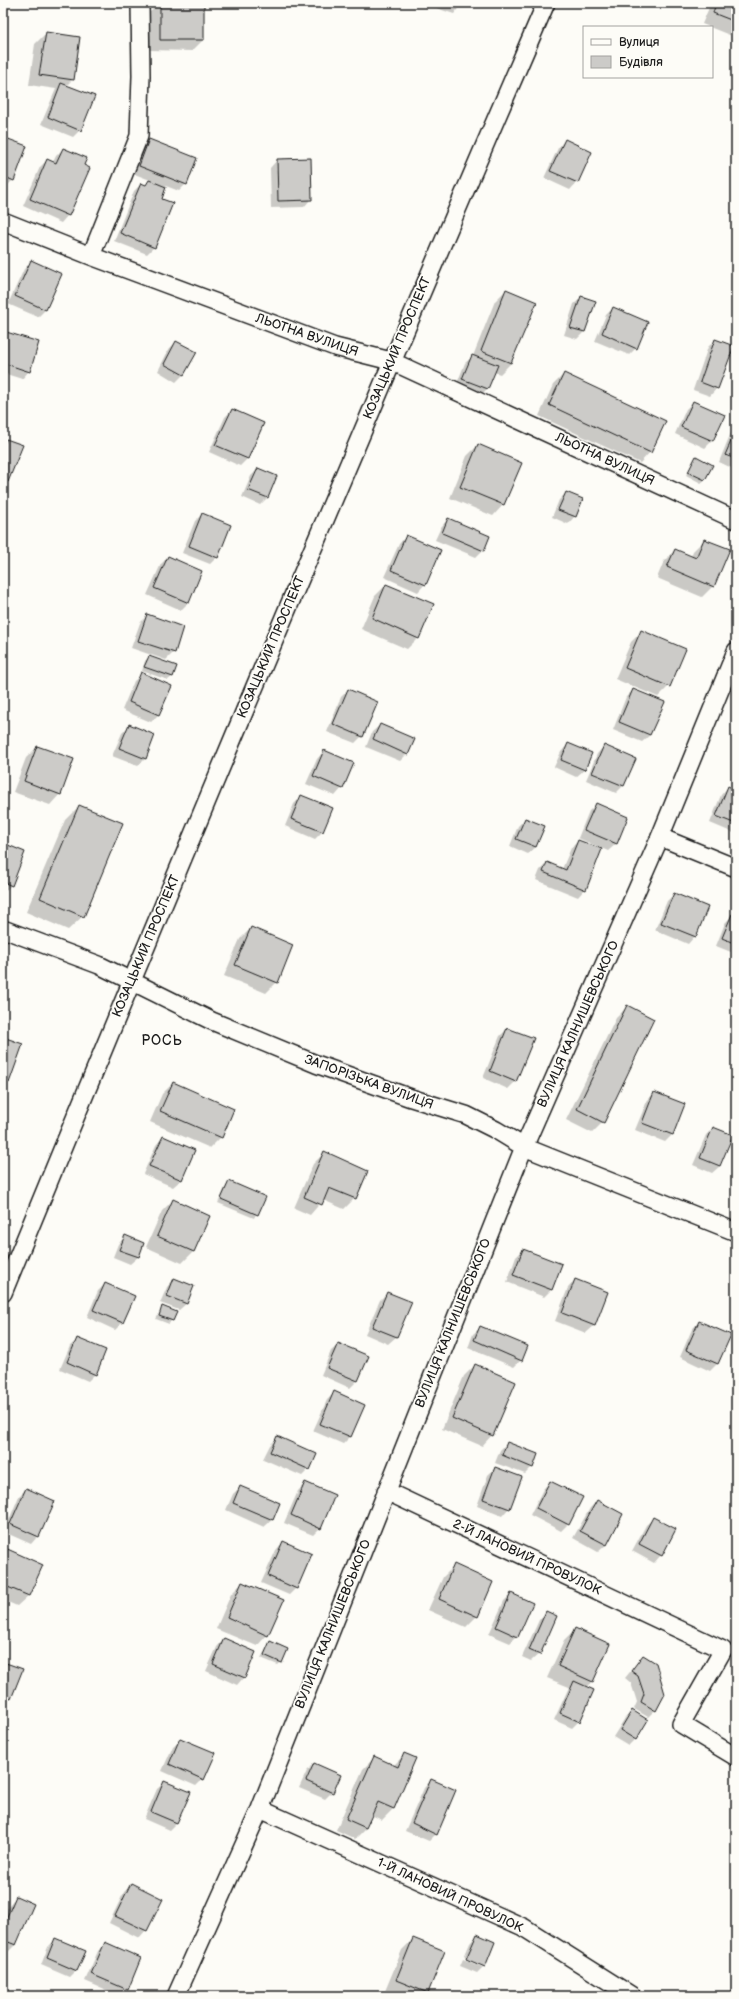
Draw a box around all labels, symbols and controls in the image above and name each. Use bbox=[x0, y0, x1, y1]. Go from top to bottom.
legend bbox=[583, 26, 713, 78]
text: Вулиця bbox=[619, 35, 660, 50]
text: Будівля bbox=[619, 55, 663, 70]
street label: КОЗАЦЬКИЙ ПРОСПЕКТ bbox=[360, 274, 434, 422]
street label: ЛЬОТНА ВУЛИЦЯ bbox=[253, 310, 360, 360]
street label: ЛЬОТНА ВУЛИЦЯ bbox=[552, 429, 657, 489]
street label: КОЗАЦЬКИЙ ПРОСПЕКТ bbox=[234, 573, 308, 721]
street label: КОЗАЦЬКИЙ ПРОСПЕКТ bbox=[109, 872, 183, 1020]
street label: ВУЛИЦЯ КАЛНИШЕВСЬКОГО bbox=[534, 938, 622, 1110]
district label: РОСЬ bbox=[141, 1032, 183, 1049]
street label: ЗАПОРІЗЬКА ВУЛИЦЯ bbox=[302, 1051, 436, 1113]
street label: ВУЛИЦЯ КАЛНИШЕВСЬКОГО bbox=[412, 1236, 494, 1410]
street label: 2-Й ЛАНОВИЙ ПРОВУЛОК bbox=[450, 1516, 604, 1599]
street label: ВУЛИЦЯ КАЛНИШЕВСЬКОГО bbox=[292, 1537, 374, 1711]
street label: 1-Й ЛАНОВИЙ ПРОВУЛОК bbox=[375, 1854, 526, 1936]

